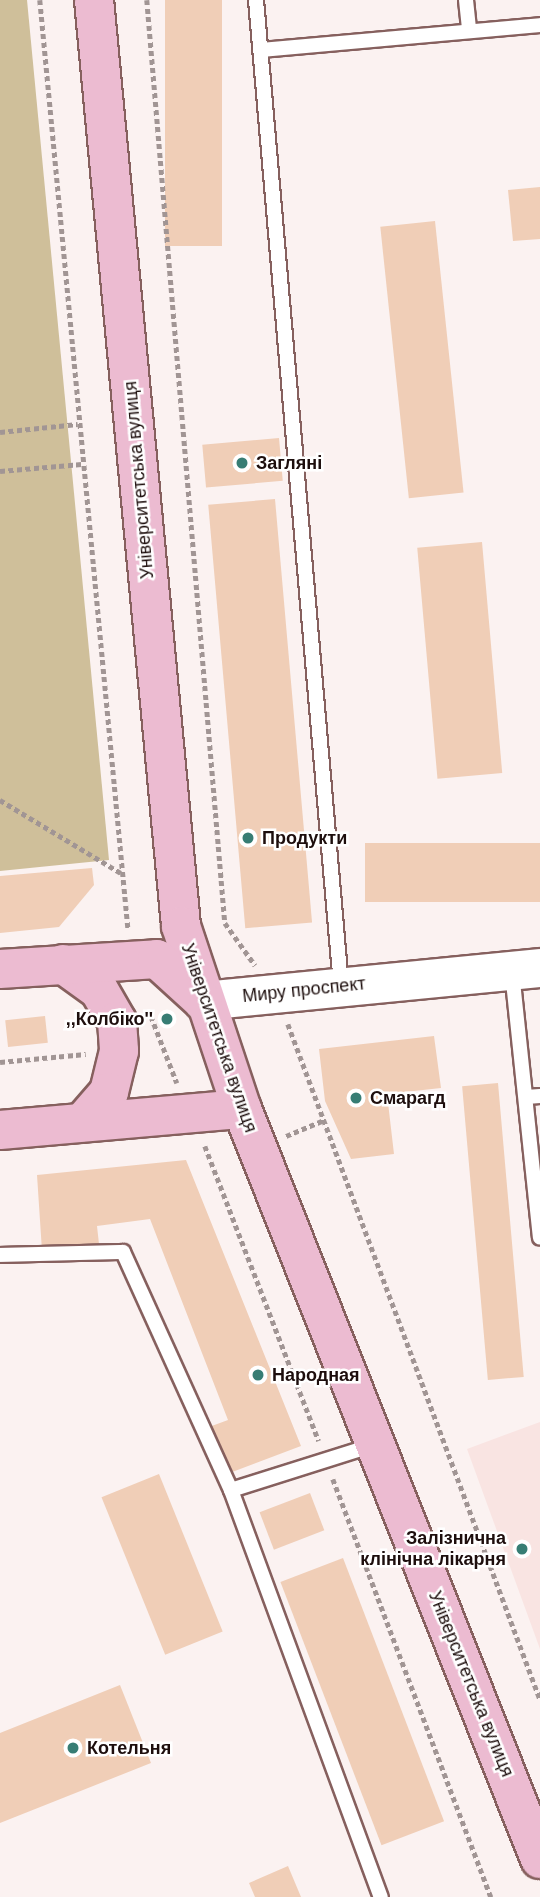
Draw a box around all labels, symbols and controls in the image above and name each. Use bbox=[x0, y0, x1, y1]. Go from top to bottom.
street label: Університетська вулиця bbox=[120, 380, 158, 580]
place label: Загляні bbox=[256, 452, 322, 474]
marker: Загляні bbox=[234, 455, 250, 471]
place label: Продукти bbox=[262, 827, 347, 849]
marker: Продукти bbox=[240, 830, 256, 846]
street label: Університетська вулиця bbox=[176, 941, 262, 1135]
street label: Миру проспект bbox=[241, 973, 367, 1007]
place label: ,,Колбіко'' bbox=[66, 1008, 153, 1030]
marker: ,,Колбіко'' bbox=[159, 1011, 175, 1027]
place label: Смарагд bbox=[370, 1087, 445, 1109]
marker: Смарагд bbox=[348, 1090, 364, 1106]
place label: Народная bbox=[272, 1364, 360, 1386]
marker: Народная bbox=[250, 1367, 266, 1383]
place label: Залізнична клінічна лікарня bbox=[360, 1528, 506, 1570]
marker: Залізнична клінічна лікарня bbox=[512, 1539, 532, 1559]
street label: Університетська вулиця bbox=[424, 1588, 518, 1780]
place label: Котельня bbox=[87, 1737, 171, 1759]
marker: Котельня bbox=[65, 1740, 81, 1756]

